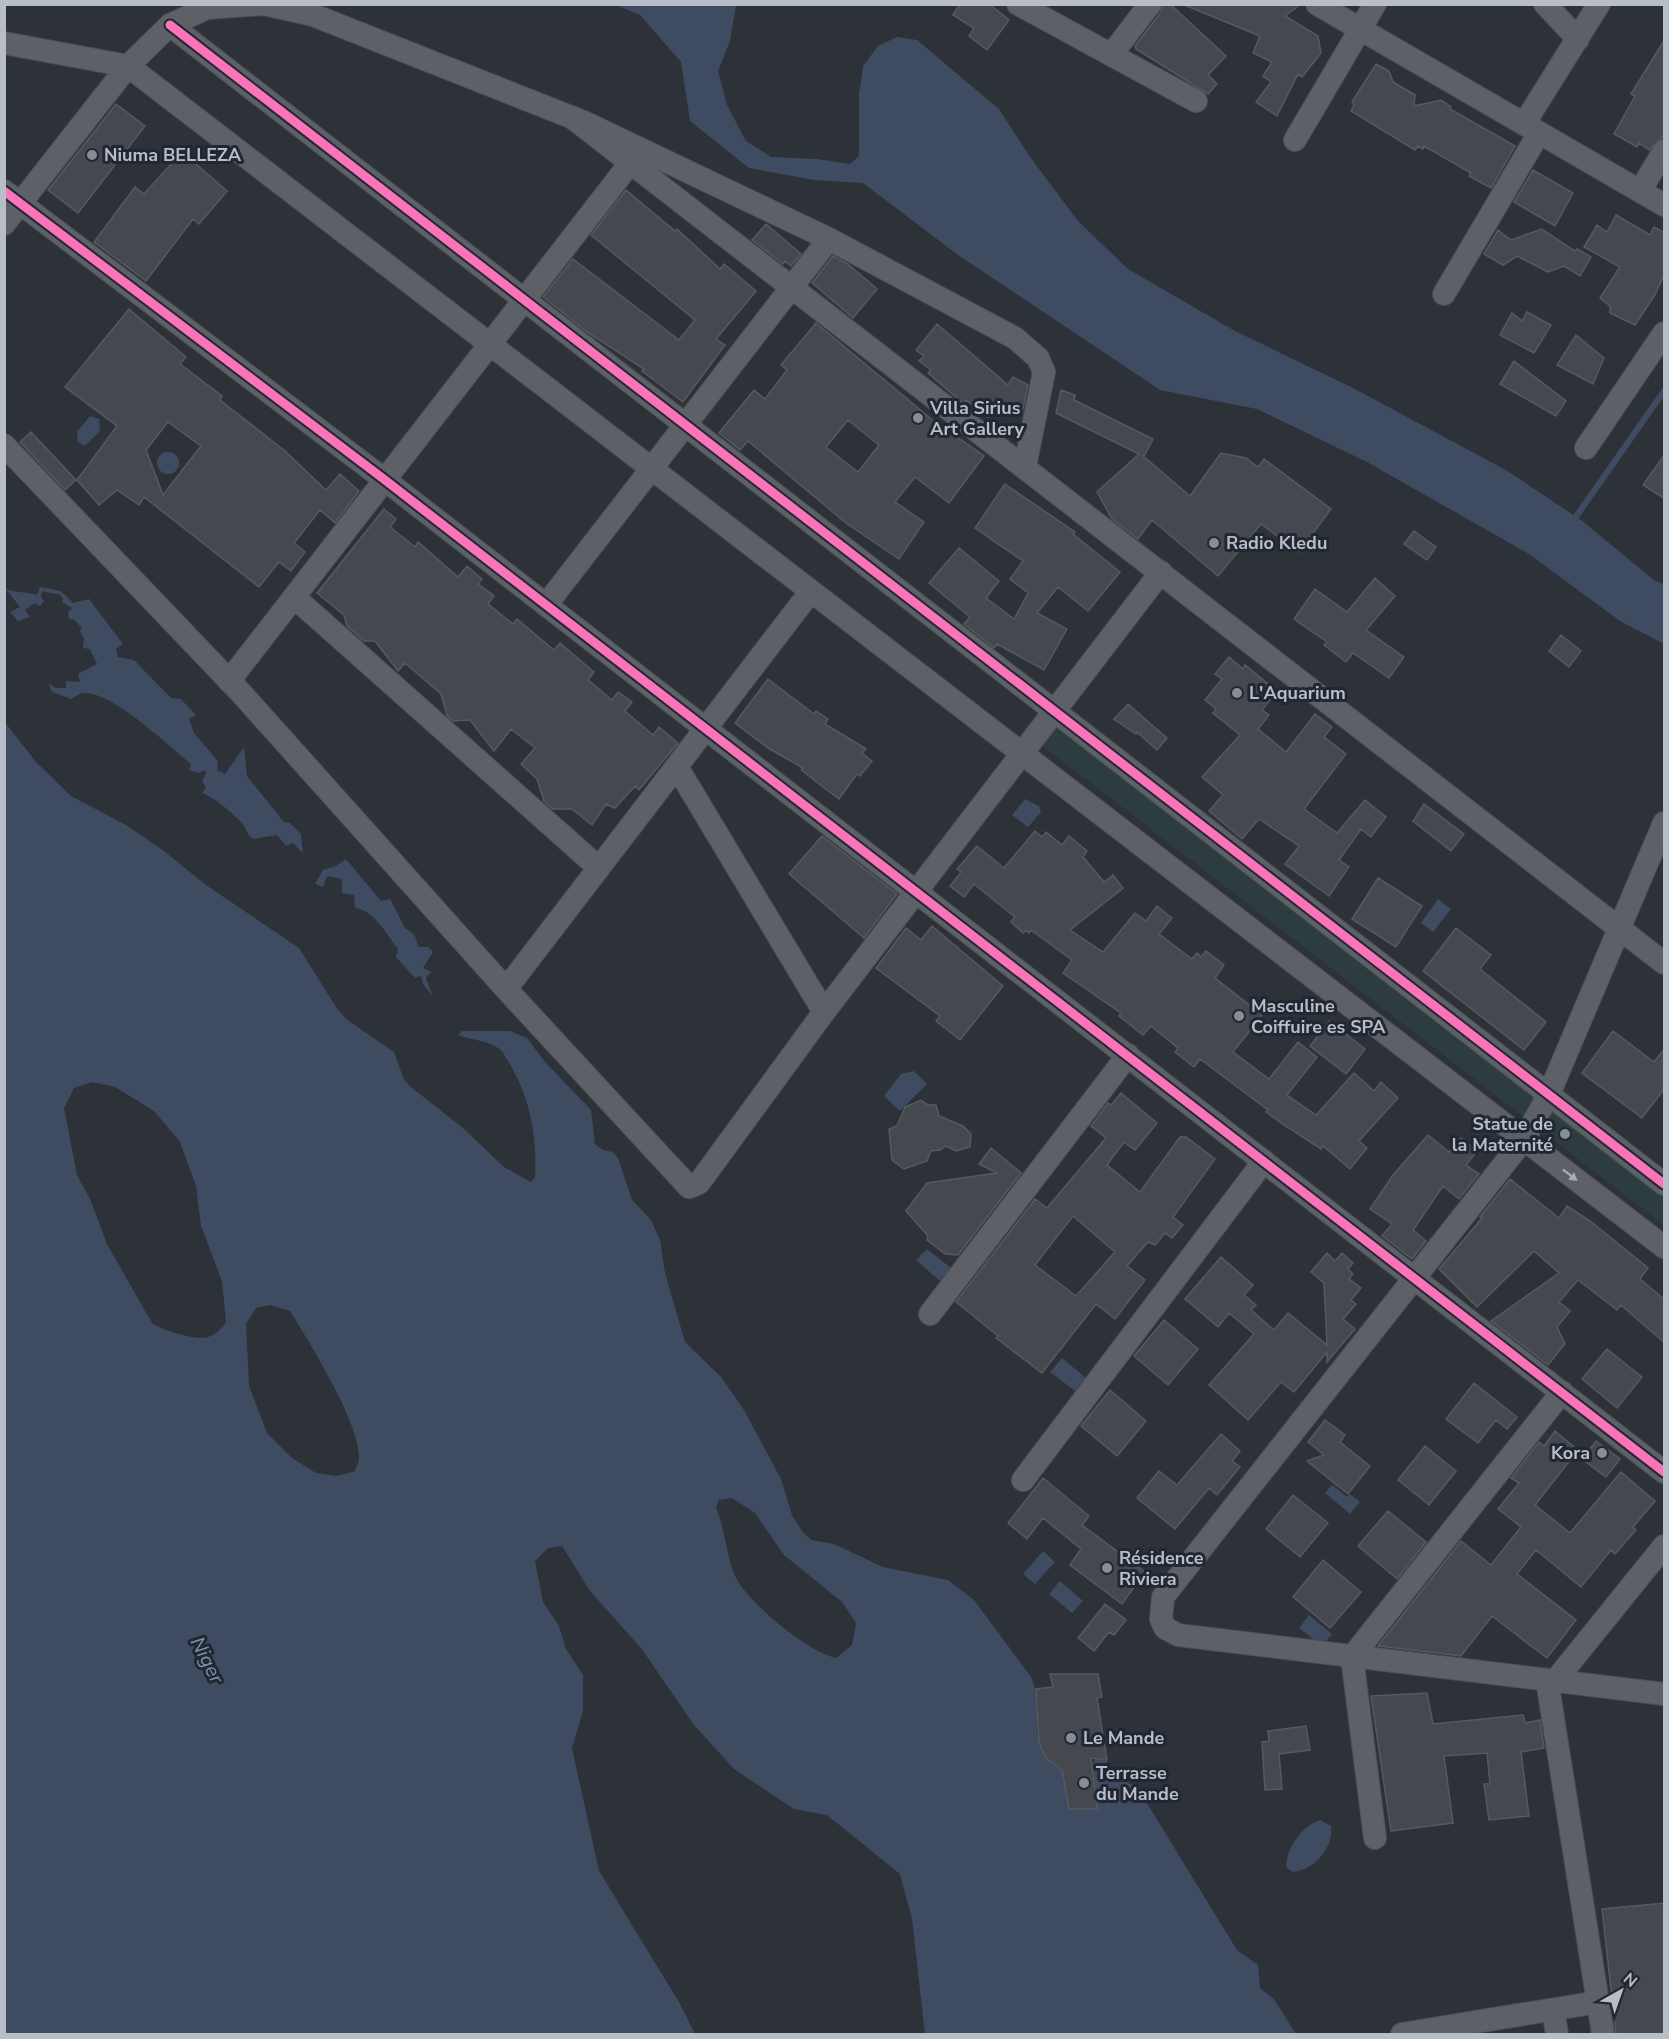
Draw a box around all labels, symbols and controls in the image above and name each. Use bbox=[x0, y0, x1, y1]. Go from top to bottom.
place label: Niuma BELLEZA bbox=[104, 143, 242, 167]
marker: Niuma BELLEZA bbox=[85, 148, 99, 162]
place label: Villa Sirius Art Gallery bbox=[929, 396, 1025, 441]
marker: Villa Sirius Art Gallery bbox=[911, 411, 925, 425]
place label: Radio Kledu bbox=[1226, 531, 1327, 555]
marker: Radio Kledu bbox=[1207, 536, 1221, 550]
place label: L'Aquarium bbox=[1249, 681, 1346, 705]
marker: L'Aquarium bbox=[1230, 686, 1244, 700]
place label: Masculine Coiffuire es SPA bbox=[1251, 994, 1386, 1039]
marker: Masculine Coiffuire es SPA bbox=[1232, 1009, 1246, 1023]
place label: Statue de la Maternité bbox=[1452, 1112, 1553, 1157]
marker: Statue de la Maternité bbox=[1558, 1127, 1572, 1141]
one-way arrow bbox=[1562, 1168, 1578, 1181]
place label: Kora bbox=[1551, 1441, 1590, 1465]
marker: Kora bbox=[1595, 1446, 1609, 1460]
place label: Résidence Riviera bbox=[1119, 1546, 1204, 1591]
marker: Résidence Riviera bbox=[1100, 1561, 1114, 1575]
water label: Niger bbox=[184, 1632, 231, 1689]
place label: Le Mande bbox=[1083, 1726, 1164, 1750]
marker: Le Mande bbox=[1064, 1731, 1078, 1745]
place label: Terrasse du Mande bbox=[1096, 1761, 1179, 1806]
marker: Terrasse du Mande bbox=[1077, 1776, 1091, 1790]
north arrow bbox=[1591, 1961, 1651, 2021]
text: N bbox=[1618, 1968, 1642, 1993]

